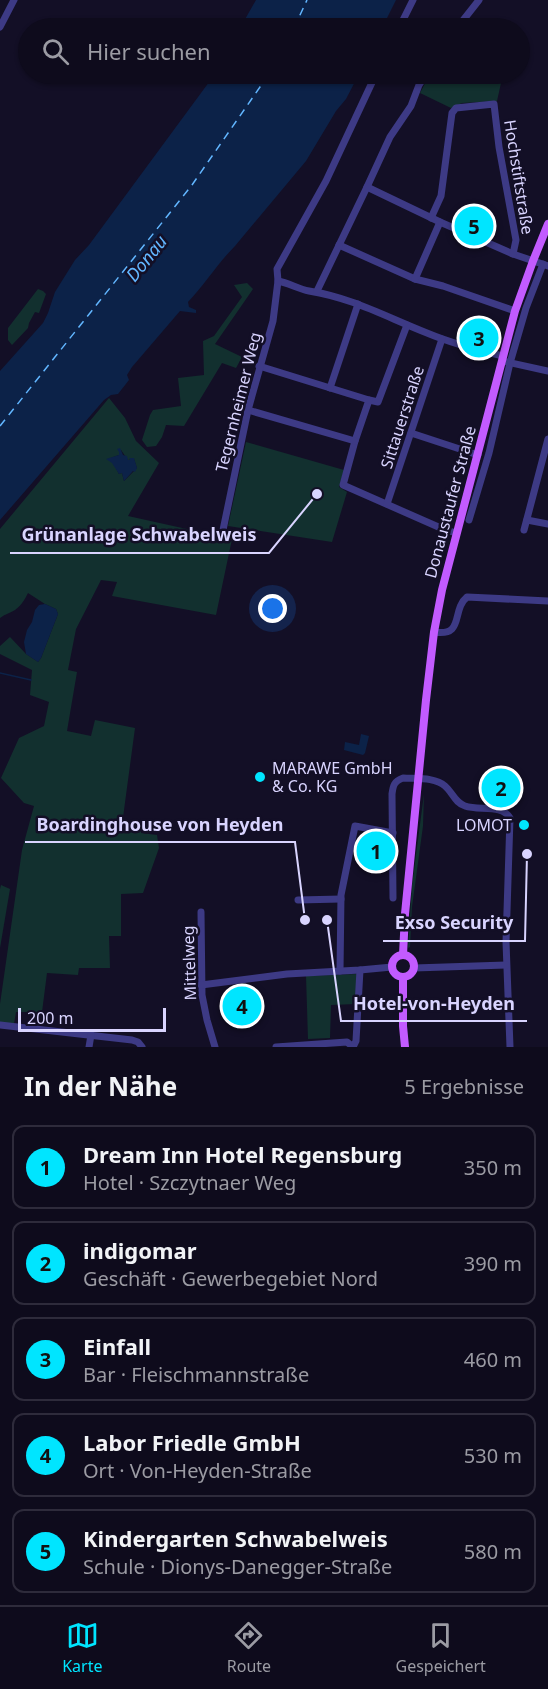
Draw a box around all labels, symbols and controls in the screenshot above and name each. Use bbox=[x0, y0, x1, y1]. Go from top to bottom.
search box bbox=[18, 18, 530, 84]
icon: search bbox=[39, 35, 72, 68]
text: Hier suchen bbox=[87, 36, 211, 66]
street label: Hochstiftstraße bbox=[499, 118, 539, 236]
pin: 5 bbox=[454, 204, 494, 248]
water label: Donau bbox=[120, 230, 172, 286]
pin: 3 bbox=[460, 316, 498, 360]
street label: Tegernheimer Weg bbox=[210, 330, 266, 474]
street label: Sittauerstraße bbox=[375, 363, 429, 471]
street label: Donaustaufer Straße bbox=[419, 423, 481, 581]
callout: Grünanlage Schwabelweis bbox=[10, 517, 269, 553]
text: Grünanlage Schwabelweis bbox=[21, 522, 257, 546]
your location bbox=[258, 594, 287, 623]
place label: MARAWE GmbH & Co. KG bbox=[272, 757, 393, 797]
pin: 2 bbox=[482, 766, 520, 810]
marker: MARAWE GmbH & Co. KG bbox=[253, 770, 267, 784]
callout: Boardinghouse von Heyden bbox=[25, 806, 295, 842]
text: Boardinghouse von Heyden bbox=[37, 812, 283, 836]
place label: LOMOT bbox=[456, 814, 512, 836]
marker: LOMOT bbox=[517, 818, 531, 832]
pin: 1 bbox=[356, 828, 395, 874]
callout: Exso Security bbox=[383, 905, 525, 941]
text: Exso Security bbox=[395, 910, 514, 934]
street label: Mittelweg bbox=[177, 925, 201, 1001]
pin: 4 bbox=[222, 984, 262, 1028]
callout: Hotel-von-Heyden bbox=[341, 985, 527, 1021]
text: Hotel-von-Heyden bbox=[353, 991, 515, 1015]
scale bar bbox=[18, 1005, 166, 1032]
text: 200 m bbox=[27, 1007, 74, 1029]
text: In der Nähe bbox=[24, 1068, 177, 1104]
text: 5 Ergebnisse bbox=[404, 1073, 524, 1100]
text: Dream Inn Hotel Regensburg bbox=[83, 1139, 402, 1169]
text: 1 bbox=[40, 1154, 51, 1181]
text: 350 m bbox=[464, 1154, 522, 1181]
text: Hotel · Szczytnaer Weg bbox=[83, 1169, 296, 1196]
text: indigomar bbox=[83, 1235, 196, 1265]
text: 2 bbox=[40, 1250, 51, 1277]
text: 390 m bbox=[464, 1250, 522, 1277]
text: Geschäft · Gewerbegebiet Nord bbox=[83, 1265, 378, 1292]
text: Einfall bbox=[83, 1331, 151, 1361]
text: 3 bbox=[40, 1346, 51, 1373]
text: 460 m bbox=[464, 1346, 522, 1373]
text: Bar · Fleischmannstraße bbox=[83, 1361, 309, 1388]
text: Labor Friedle GmbH bbox=[83, 1427, 301, 1457]
text: 4 bbox=[40, 1442, 51, 1469]
text: 530 m bbox=[464, 1442, 522, 1469]
text: Ort · Von-Heyden-Straße bbox=[83, 1457, 312, 1484]
text: Kindergarten Schwabelweis bbox=[83, 1523, 388, 1553]
text: 5 bbox=[40, 1538, 51, 1565]
text: 580 m bbox=[464, 1538, 522, 1565]
text: Schule · Dionys-Danegger-Straße bbox=[83, 1553, 392, 1580]
tab: Karte bbox=[62, 1619, 102, 1677]
tab: Route bbox=[227, 1619, 271, 1677]
tab: Gespeichert bbox=[395, 1619, 486, 1677]

